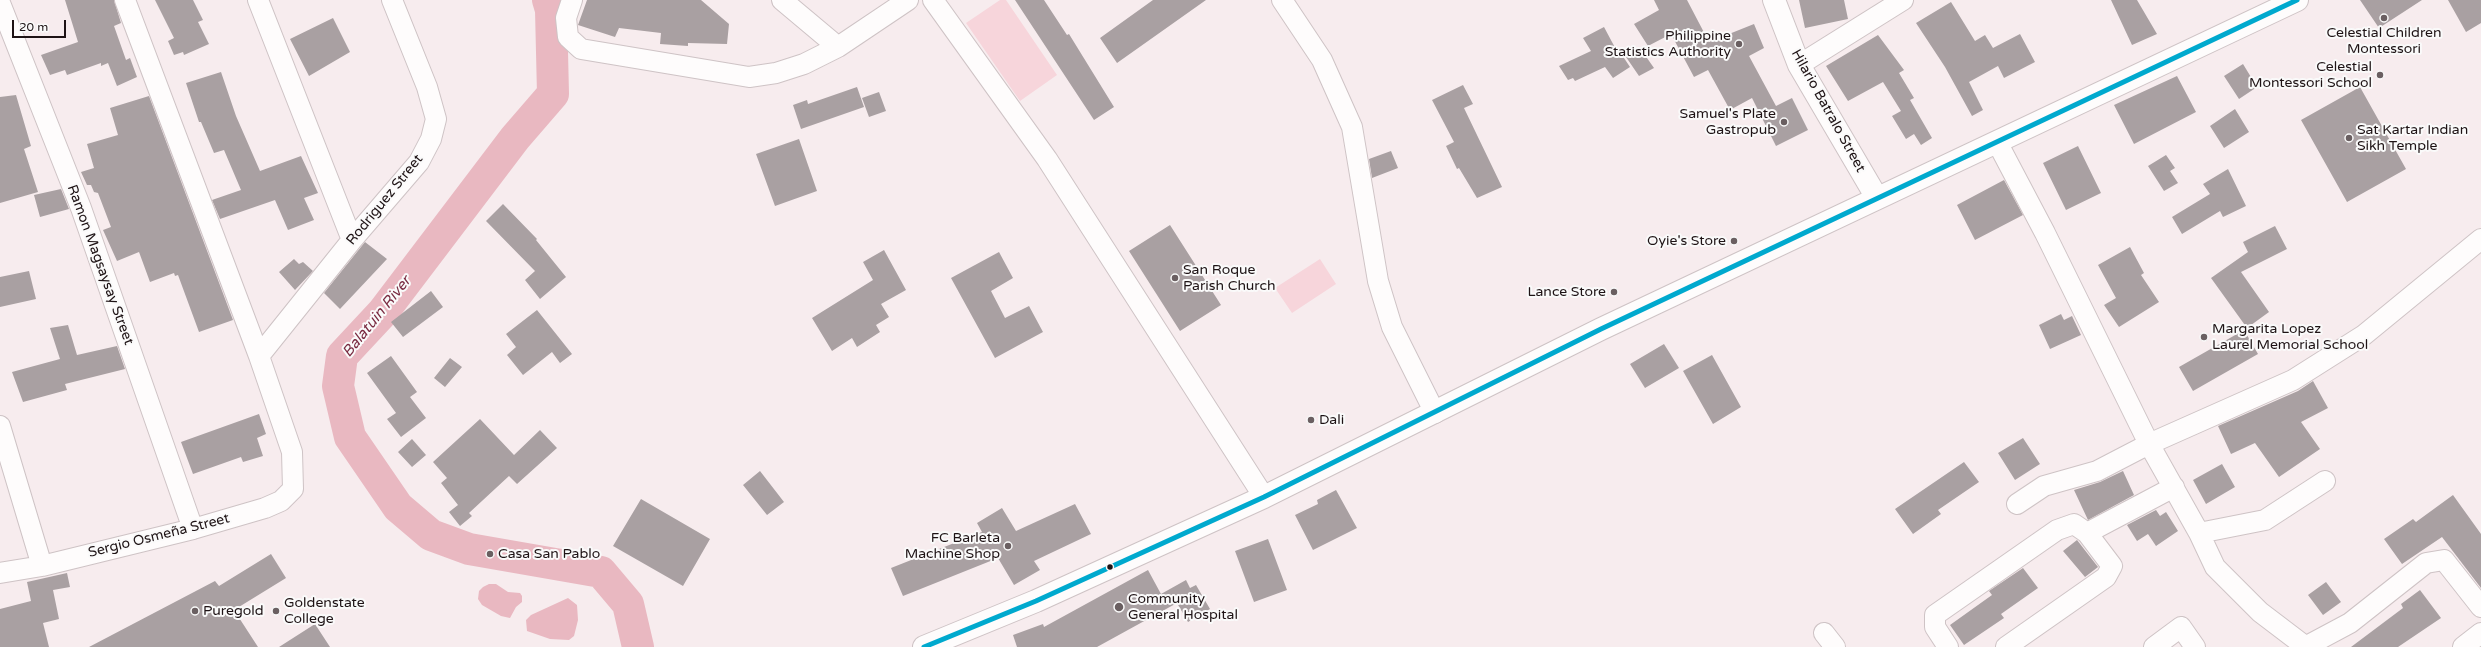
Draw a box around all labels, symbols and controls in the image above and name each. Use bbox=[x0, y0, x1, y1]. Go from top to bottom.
scale bar bbox=[14, 12, 68, 38]
marker: Celestial Children Montessori bbox=[2379, 13, 2389, 23]
text: 20 m bbox=[19, 20, 48, 34]
place label: Celestial Children Montessori bbox=[2327, 25, 2441, 58]
place label: Philippine Statistics Authority bbox=[1605, 28, 1731, 60]
marker: Philippine Statistics Authority bbox=[1734, 39, 1744, 49]
street label: Hilario Batralo Street bbox=[1787, 47, 1869, 175]
place label: Celestial Montessori School bbox=[2249, 59, 2372, 92]
marker: Celestial Montessori School bbox=[2375, 70, 2385, 80]
place label: Samuel's Plate Gastropub bbox=[1680, 106, 1776, 138]
marker: Samuel's Plate Gastropub bbox=[1779, 117, 1789, 127]
place label: Sat Kartar Indian Sikh Temple bbox=[2357, 122, 2468, 154]
marker: Sat Kartar Indian Sikh Temple bbox=[2344, 133, 2354, 143]
street label: Rodriguez Street bbox=[343, 151, 427, 249]
street label: Ramon Magsaysay Street bbox=[63, 183, 137, 347]
place label: Oyie's Store bbox=[1647, 233, 1726, 249]
marker: Oyie's Store bbox=[1729, 236, 1739, 246]
place label: San Roque Parish Church bbox=[1183, 262, 1276, 294]
water label: Balatuin River bbox=[339, 273, 415, 361]
marker: San Roque Parish Church bbox=[1170, 273, 1180, 283]
place label: Lance Store bbox=[1527, 284, 1606, 300]
marker: Lance Store bbox=[1609, 287, 1619, 297]
place label: Margarita Lopez Laurel Memorial School bbox=[2212, 321, 2368, 354]
marker: Margarita Lopez Laurel Memorial School bbox=[2199, 332, 2209, 342]
place label: Dali bbox=[1319, 412, 1344, 428]
marker: Dali bbox=[1306, 415, 1316, 425]
street label: Sergio Osmeña Street bbox=[87, 510, 231, 562]
place label: FC Barleta Machine Shop bbox=[905, 530, 1000, 562]
marker: FC Barleta Machine Shop bbox=[1003, 541, 1013, 551]
place label: Casa San Pablo bbox=[498, 546, 600, 562]
marker: Casa San Pablo bbox=[485, 549, 495, 559]
unlabelled marker bbox=[1105, 562, 1115, 572]
place label: Community General Hospital bbox=[1128, 591, 1238, 624]
place label: Goldenstate College bbox=[284, 595, 365, 628]
marker: Community General Hospital bbox=[1113, 601, 1125, 613]
place label: Puregold bbox=[203, 603, 264, 619]
marker: Puregold bbox=[190, 606, 200, 616]
marker: Goldenstate College bbox=[271, 606, 281, 616]

